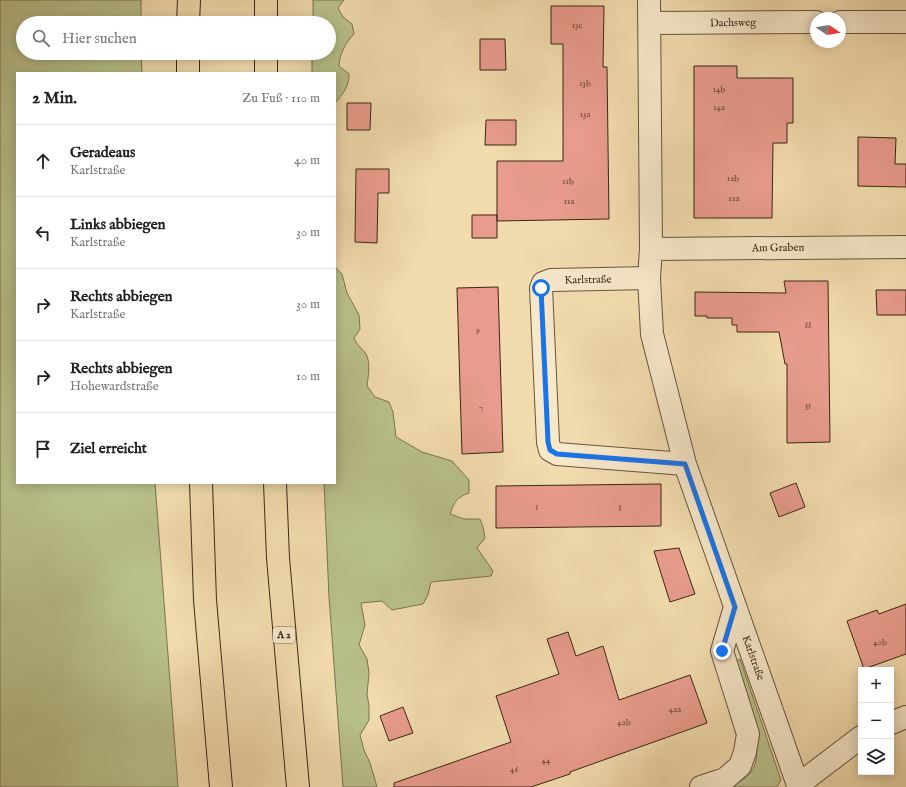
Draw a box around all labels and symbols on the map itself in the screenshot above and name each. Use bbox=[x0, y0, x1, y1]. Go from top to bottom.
north arrow bbox=[810, 12, 846, 48]
street label: Dachsweg bbox=[710, 16, 757, 30]
house number: 13c bbox=[572, 20, 582, 31]
house number: 13b bbox=[579, 78, 591, 89]
house number: 14b bbox=[713, 84, 725, 95]
house number: 14a bbox=[713, 102, 725, 113]
house number: 13a bbox=[580, 109, 590, 120]
house number: 12b bbox=[727, 173, 739, 184]
house number: 11b bbox=[562, 176, 574, 187]
house number: 12a bbox=[728, 193, 740, 204]
house number: 11a bbox=[564, 196, 574, 207]
street label: Am Graben bbox=[751, 241, 805, 255]
street label: Karlstraße bbox=[564, 273, 612, 287]
route start bbox=[532, 279, 550, 297]
house number: 33 bbox=[805, 318, 811, 329]
house number: 9 bbox=[475, 325, 480, 336]
house number: 35 bbox=[805, 400, 812, 411]
house number: 7 bbox=[479, 402, 483, 413]
house number: 5 bbox=[535, 501, 539, 512]
house number: 3 bbox=[618, 501, 622, 512]
road number: A 2 bbox=[273, 627, 295, 643]
street label: Karlstraße bbox=[738, 634, 768, 682]
house number: 40b bbox=[873, 637, 887, 648]
route end bbox=[713, 642, 731, 660]
house number: 42a bbox=[669, 704, 681, 715]
house number: 42b bbox=[617, 717, 631, 728]
house number: 44 bbox=[542, 755, 551, 766]
house number: 46 bbox=[510, 764, 518, 775]

